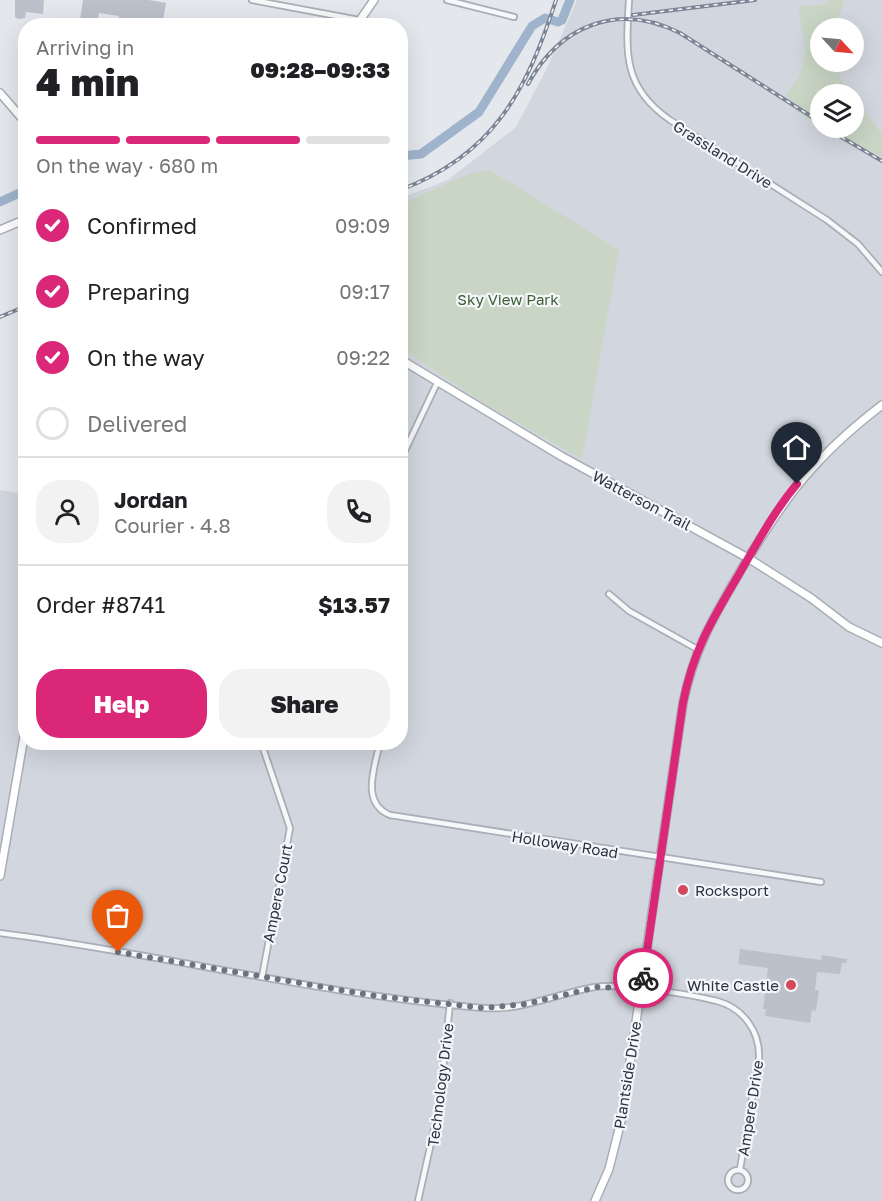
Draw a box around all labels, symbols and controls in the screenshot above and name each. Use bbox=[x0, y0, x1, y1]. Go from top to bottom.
north arrow bbox=[810, 18, 864, 72]
map controls bbox=[810, 18, 864, 138]
text: Arriving in bbox=[36, 35, 134, 59]
text: 09:28–09:33 bbox=[250, 56, 390, 83]
text: 4 min bbox=[36, 58, 139, 105]
button: layers bbox=[810, 84, 864, 138]
street label: Grassland Drive bbox=[670, 116, 776, 192]
text: On the way · 680 m bbox=[36, 153, 218, 177]
icon: check bbox=[36, 209, 69, 242]
text: Confirmed bbox=[87, 212, 197, 239]
text: 09:09 bbox=[335, 213, 390, 237]
icon: check bbox=[36, 275, 69, 308]
text: Preparing bbox=[87, 278, 190, 305]
text: 09:17 bbox=[339, 279, 390, 303]
park label: Sky View Park bbox=[457, 290, 559, 308]
icon: check bbox=[36, 341, 69, 374]
text: On the way bbox=[87, 344, 205, 371]
text: 09:22 bbox=[336, 345, 390, 369]
text: Delivered bbox=[87, 410, 187, 437]
pin bbox=[771, 422, 822, 484]
icon: home bbox=[780, 431, 813, 464]
street label: Watterson Trail bbox=[589, 466, 695, 534]
button: person bbox=[36, 480, 99, 543]
button: phone bbox=[327, 480, 390, 543]
text: Jordan bbox=[114, 486, 188, 513]
text: Courier · 4.8 bbox=[114, 513, 231, 537]
text: Order #8741 bbox=[36, 591, 165, 618]
text: $13.57 bbox=[318, 591, 390, 618]
button: Help bbox=[36, 669, 207, 738]
button: Share bbox=[219, 669, 390, 738]
street label: Holloway Road bbox=[510, 827, 620, 861]
street label: Ampere Court bbox=[259, 842, 295, 944]
place label: Rocksport bbox=[695, 881, 769, 899]
marker: Rocksport bbox=[676, 883, 690, 897]
pin bbox=[92, 890, 143, 952]
icon: bag bbox=[101, 899, 134, 932]
courier bbox=[613, 948, 673, 1008]
icon: bike bbox=[627, 962, 660, 995]
place label: White Castle bbox=[687, 976, 779, 994]
marker: White Castle bbox=[784, 978, 798, 992]
street label: Plantside Drive bbox=[610, 1019, 644, 1130]
street label: Technology Drive bbox=[423, 1022, 457, 1148]
street label: Ampere Drive bbox=[734, 1059, 766, 1157]

